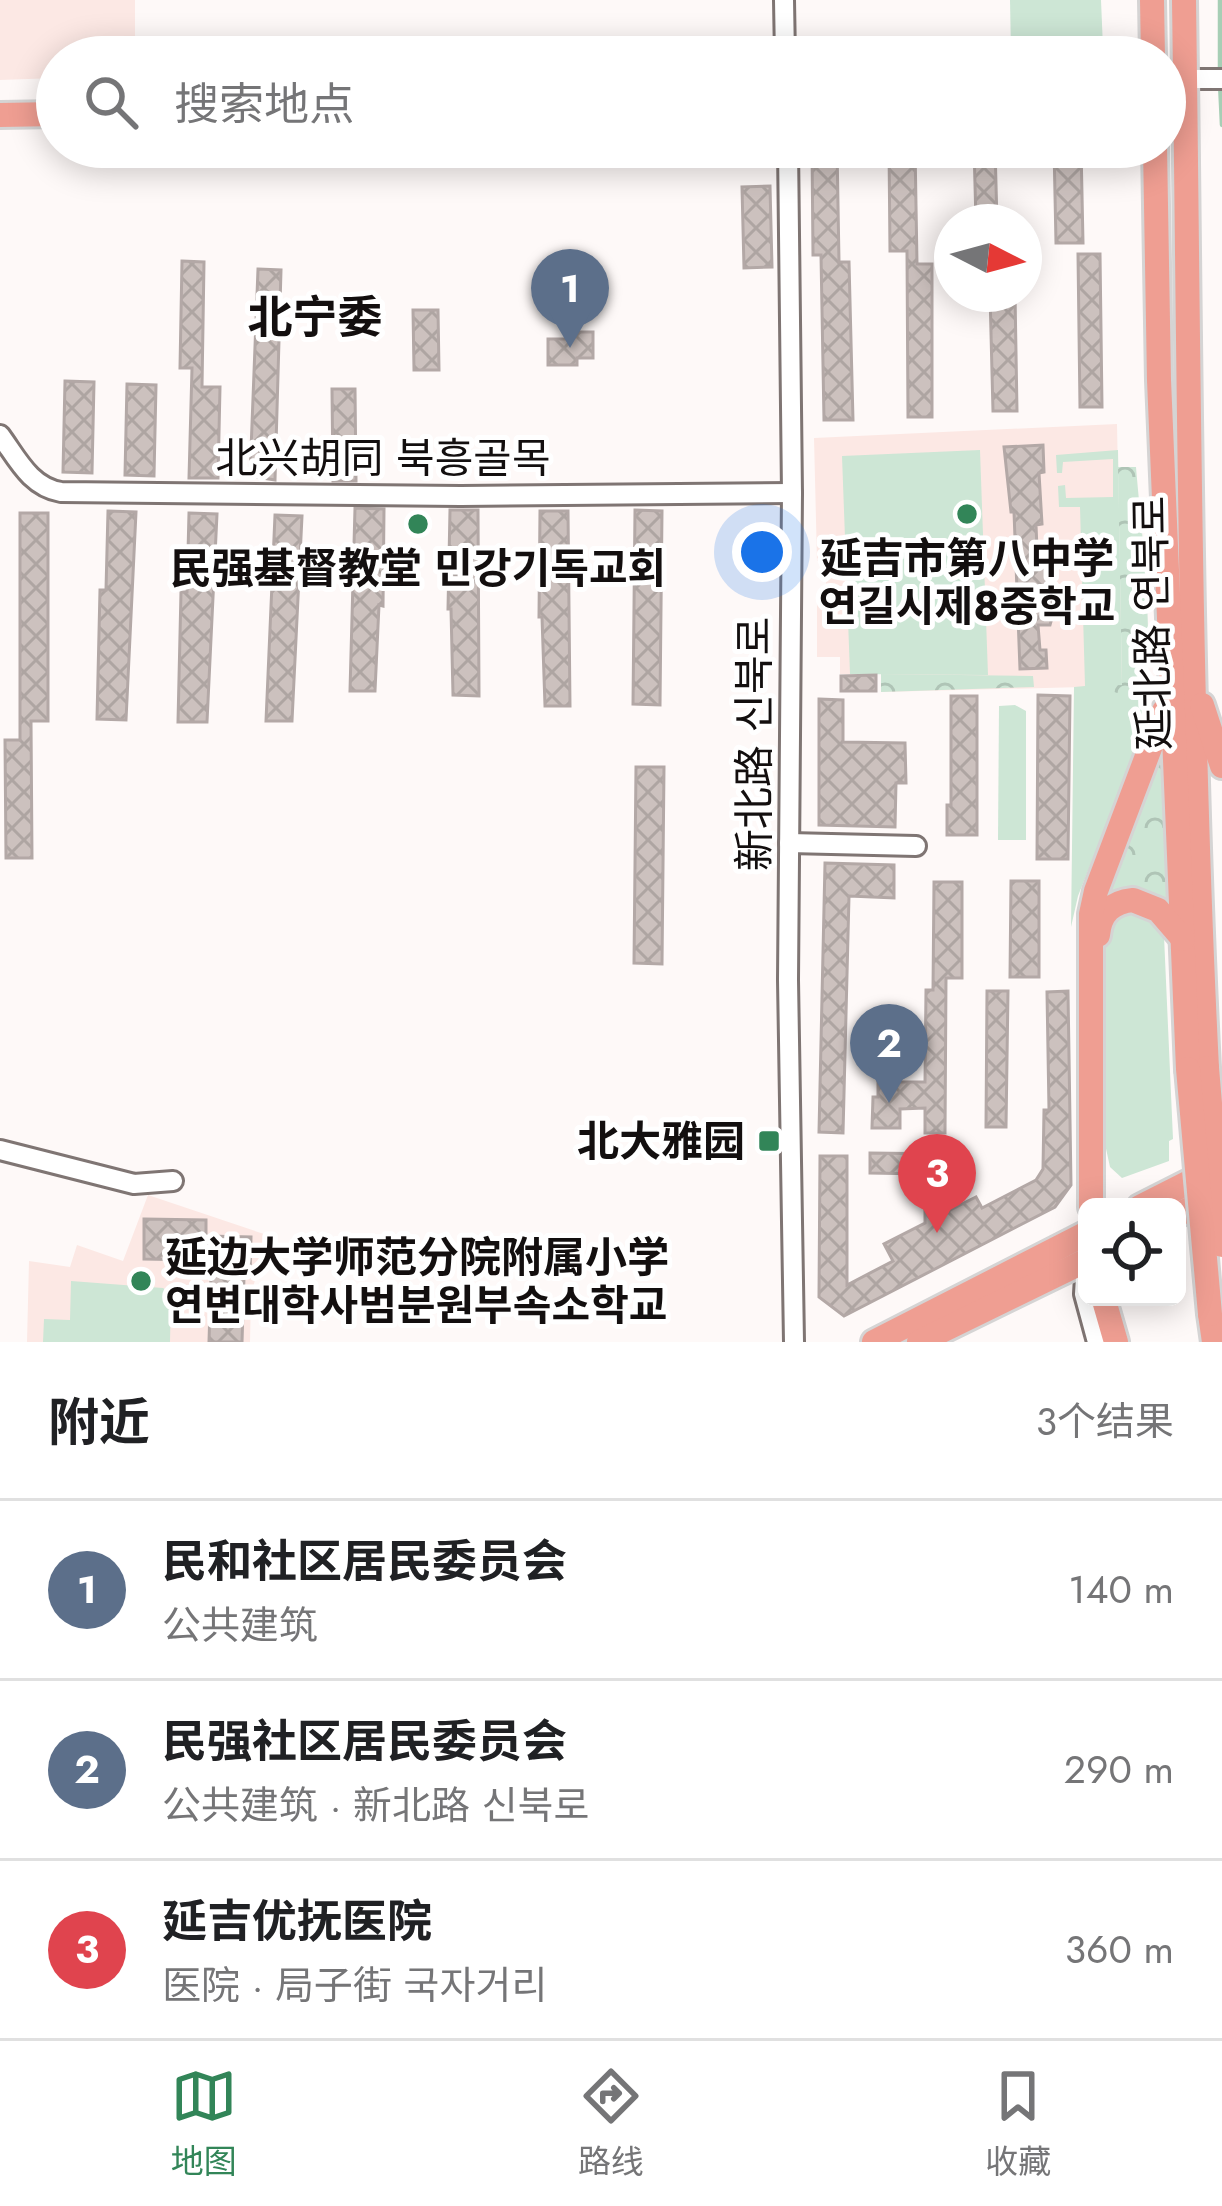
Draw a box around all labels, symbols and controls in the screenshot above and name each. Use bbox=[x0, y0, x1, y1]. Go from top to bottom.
search box bbox=[36, 36, 1186, 168]
icon: search bbox=[78, 69, 144, 135]
text: 搜索地点 bbox=[174, 72, 354, 137]
north arrow bbox=[934, 204, 1042, 312]
pin: 1 bbox=[531, 249, 609, 348]
district label: 北宁委 bbox=[247, 285, 383, 350]
street label: 北兴胡同 북흥골목 bbox=[215, 428, 551, 489]
street label: 延北路 연북로 bbox=[1119, 495, 1185, 751]
marker: 延吉市第八中学 연길시제8중학교 bbox=[954, 501, 980, 527]
marker: 民强基督教堂 민강기독교회 bbox=[405, 511, 431, 537]
your location bbox=[732, 522, 792, 582]
place label: 延吉市第八中学 연길시제8중학교 bbox=[819, 528, 1115, 637]
place label: 民强基督教堂 민강기독교회 bbox=[170, 538, 666, 599]
street label: 新北路 신북로 bbox=[724, 617, 785, 871]
pin: 2 bbox=[850, 1004, 928, 1103]
place label: 北大雅园 bbox=[577, 1111, 745, 1172]
marker: 北大雅园 bbox=[756, 1128, 782, 1154]
pin: 3 bbox=[898, 1134, 976, 1233]
map controls bbox=[1078, 1198, 1186, 1306]
button: locate bbox=[1078, 1198, 1186, 1306]
place label: 延边大学师范分院附属小学 연변대학사범분원부속소학교 bbox=[165, 1227, 669, 1336]
marker: 延边大学师范分院附属小学 연변대학사범분원부속소학교 bbox=[128, 1268, 154, 1294]
text: 附近 bbox=[48, 1385, 150, 1459]
text: 3个结果 bbox=[1036, 1393, 1174, 1450]
text: 民和社区居民委员会 bbox=[162, 1529, 567, 1594]
text: 1 bbox=[77, 1561, 97, 1618]
text: 140 m bbox=[1068, 1561, 1174, 1618]
text: 公共建筑 bbox=[162, 1597, 318, 1654]
text: 民强社区居民委员会 bbox=[162, 1709, 567, 1774]
text: 2 bbox=[74, 1741, 100, 1798]
text: 290 m bbox=[1064, 1741, 1174, 1798]
text: 公共建筑 · 新北路 신북로 bbox=[162, 1777, 589, 1834]
text: 延吉优抚医院 bbox=[162, 1889, 432, 1954]
text: 3 bbox=[75, 1921, 99, 1978]
text: 360 m bbox=[1065, 1921, 1174, 1978]
text: 医院 · 局子街 국자거리 bbox=[162, 1957, 547, 2014]
tab: 地图 bbox=[171, 2063, 237, 2185]
tab: 路线 bbox=[578, 2063, 644, 2185]
tab: 收藏 bbox=[985, 2063, 1051, 2185]

